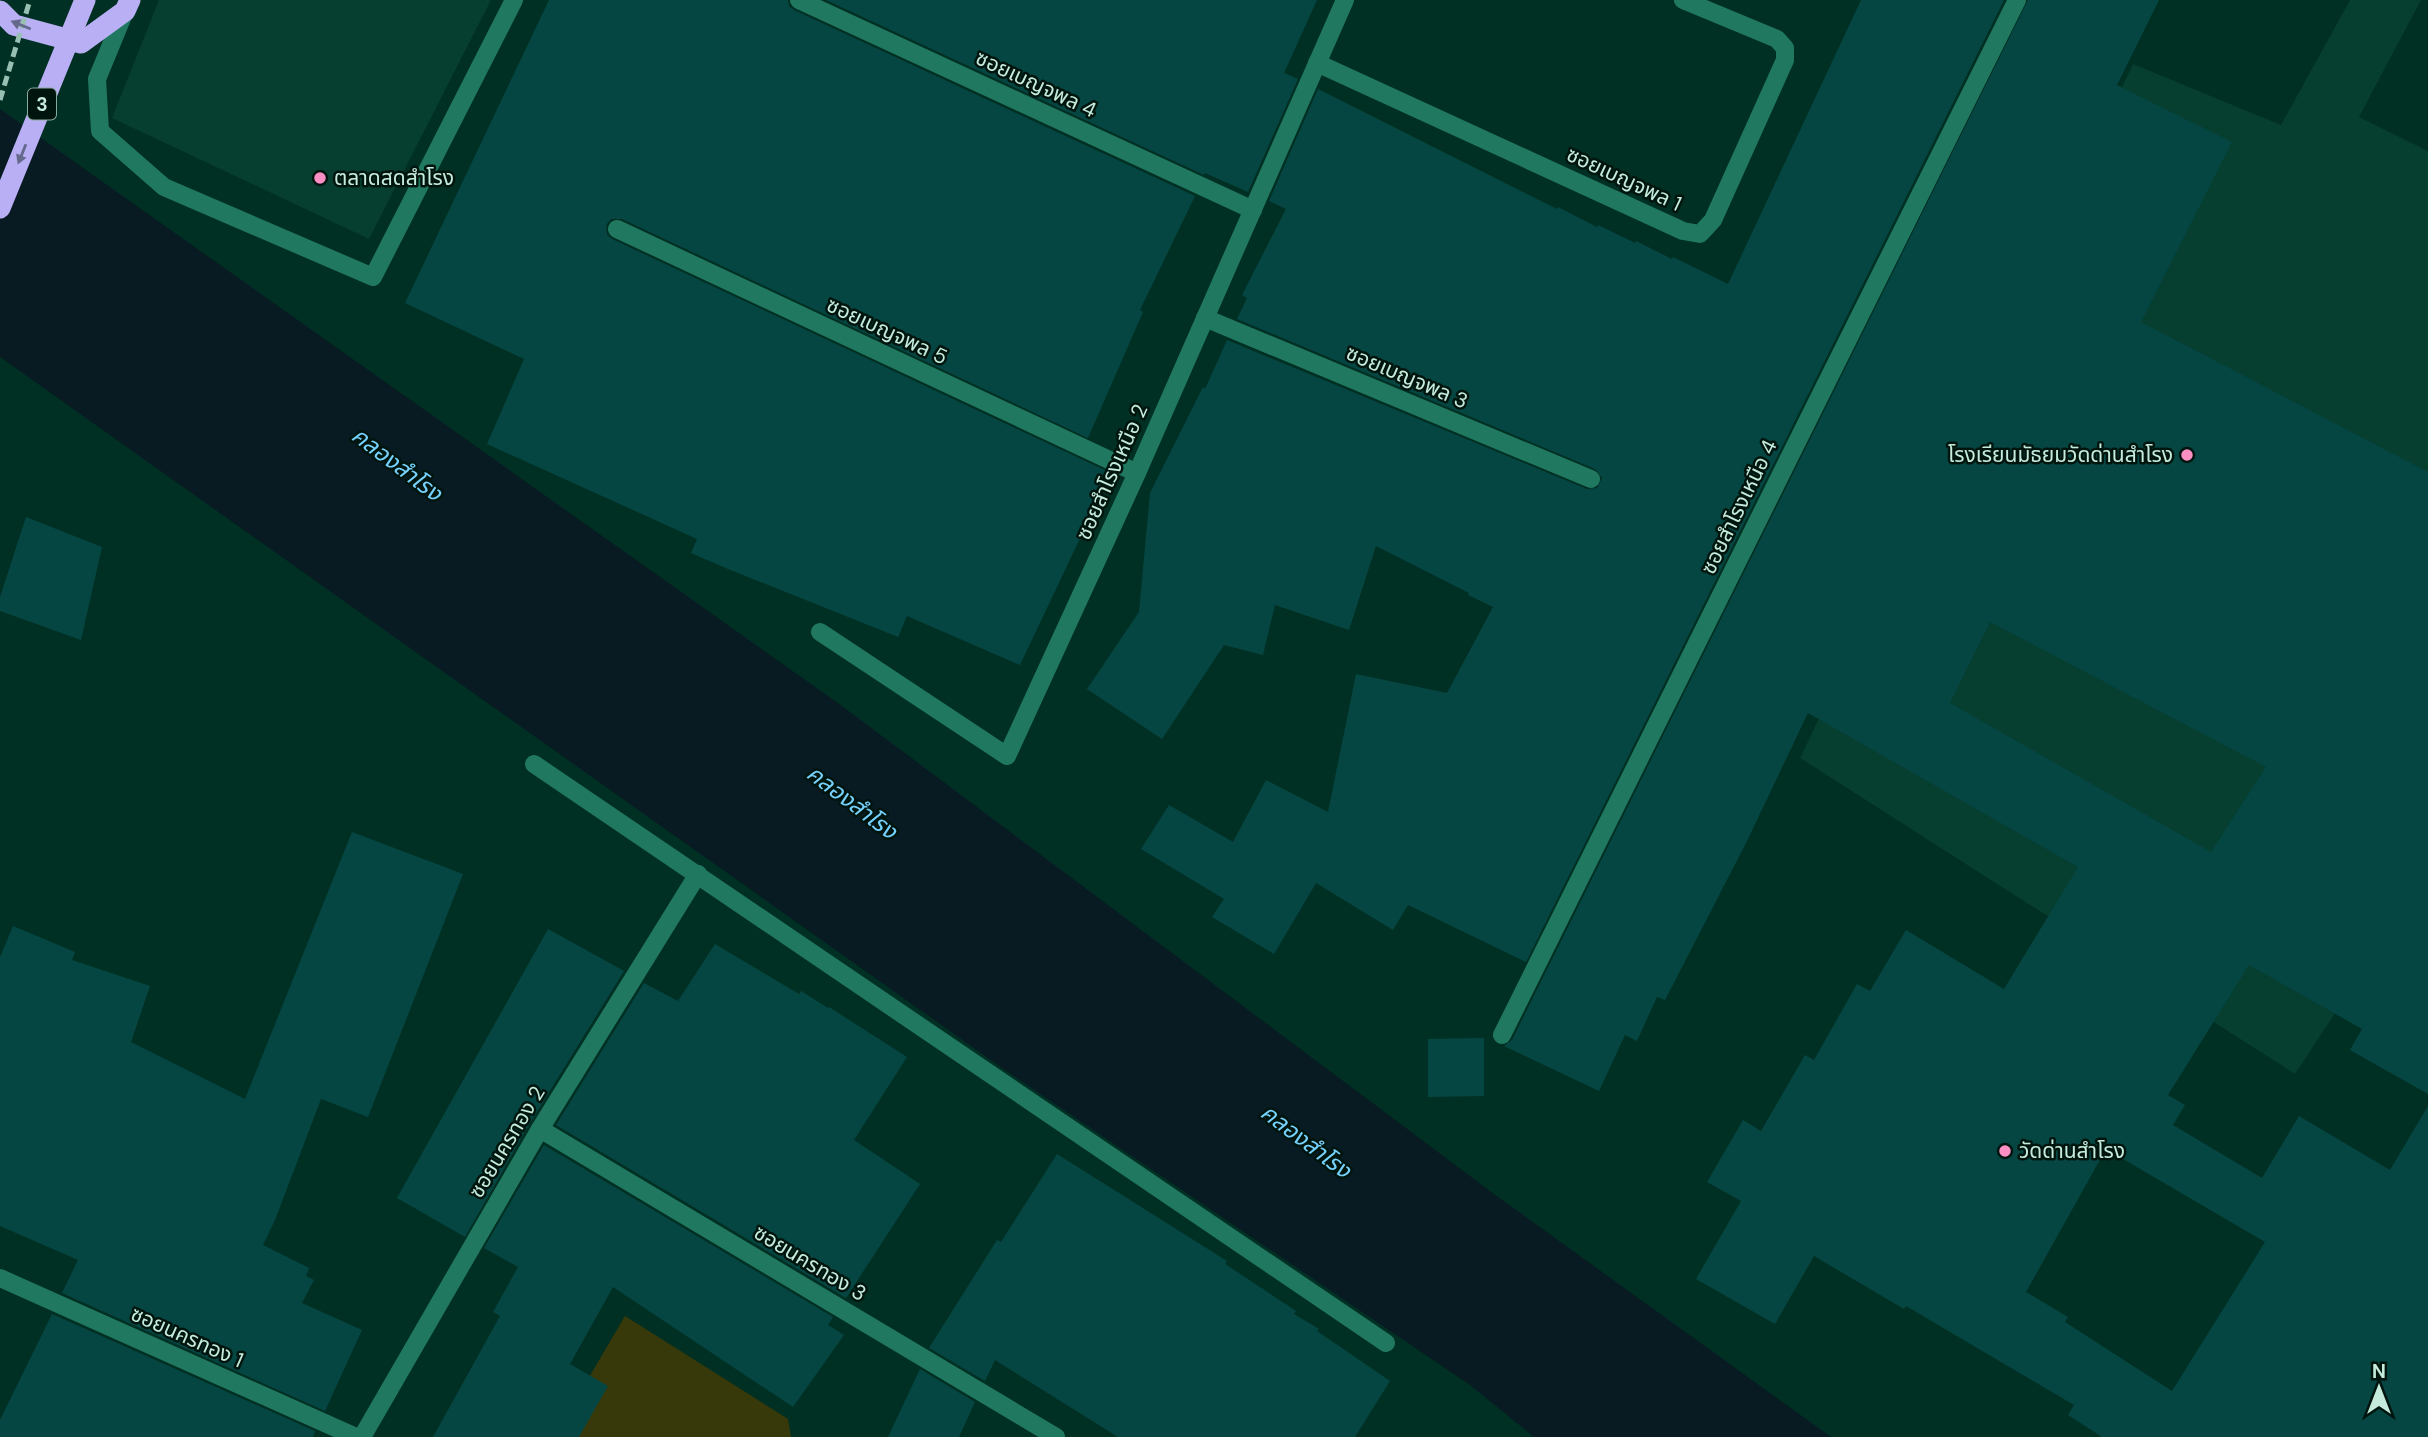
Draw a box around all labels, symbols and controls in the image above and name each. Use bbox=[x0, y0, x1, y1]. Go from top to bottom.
one-way arrow bbox=[10, 19, 31, 30]
street label: ซอยเบญจพล 4 bbox=[971, 44, 1101, 124]
road number: 3 bbox=[28, 88, 56, 120]
street label: ซอยเบญจพล 1 bbox=[1562, 140, 1686, 218]
one-way arrow bbox=[16, 144, 28, 164]
place label: ตลาดสดสำโรง bbox=[334, 164, 454, 192]
marker: ตลาดสดสำโรง bbox=[312, 170, 328, 186]
street label: ซอยเบญจพล 5 bbox=[822, 291, 952, 371]
street label: ซอยเบญจพล 3 bbox=[1342, 339, 1472, 415]
street label: ซอยสำโรงเหนือ 2 bbox=[1070, 400, 1154, 544]
water label: คลองสำโรง bbox=[346, 420, 450, 509]
street label: ซอยสำโรงเหนือ 4 bbox=[1694, 435, 1784, 579]
place label: โรงเรียนมัธยมวัดด่านสำโรง bbox=[1948, 441, 2173, 469]
marker: โรงเรียนมัธยมวัดด่านสำโรง bbox=[2179, 447, 2195, 463]
water label: คลองสำโรง bbox=[801, 758, 905, 847]
street label: ซอยนครทอง 2 bbox=[463, 1081, 551, 1203]
water label: คลองสำโรง bbox=[1255, 1097, 1359, 1186]
place label: วัดด่านสำโรง bbox=[2019, 1137, 2125, 1165]
marker: วัดด่านสำโรง bbox=[1997, 1143, 2013, 1159]
street label: ซอยนครทอง 3 bbox=[749, 1218, 871, 1308]
street label: ซอยนครทอง 1 bbox=[126, 1300, 248, 1374]
north arrow bbox=[2344, 1353, 2414, 1423]
text: N bbox=[2372, 1359, 2386, 1384]

